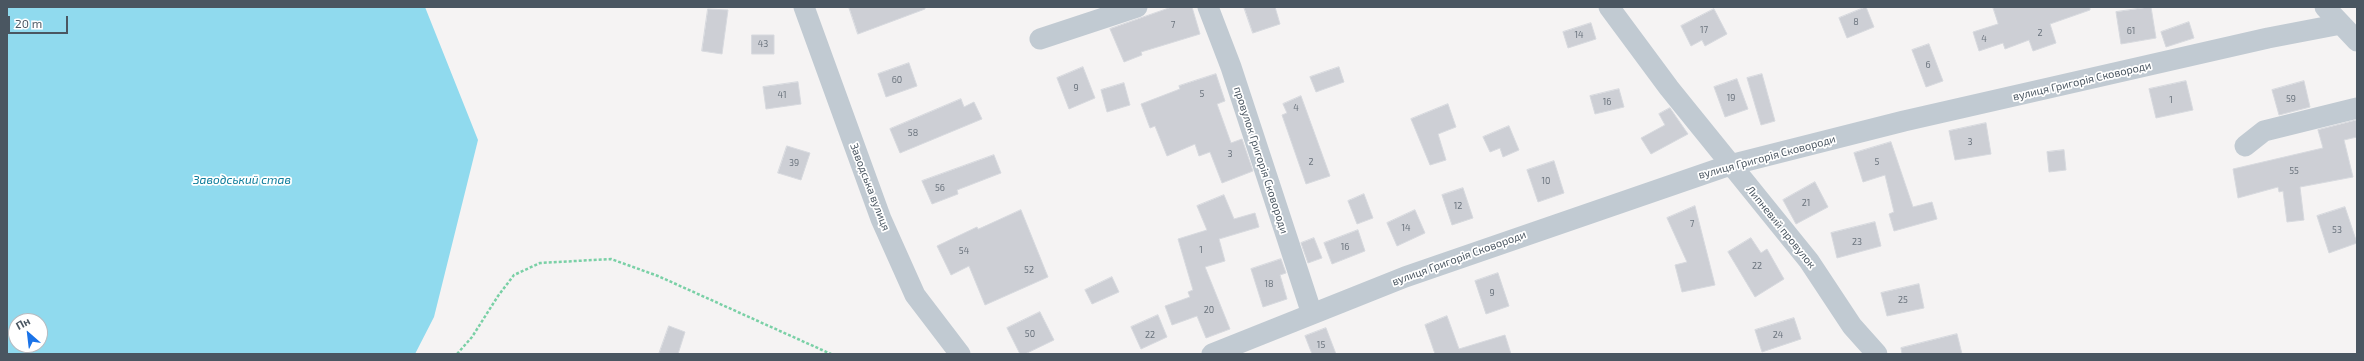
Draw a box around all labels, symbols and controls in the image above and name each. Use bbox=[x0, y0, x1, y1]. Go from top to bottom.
scale bar bbox=[10, 8, 70, 34]
text: 20 m bbox=[15, 16, 42, 30]
house number: 8 bbox=[1853, 17, 1859, 27]
house number: 7 bbox=[1171, 20, 1175, 30]
house number: 17 bbox=[1700, 25, 1708, 35]
house number: 61 bbox=[2127, 26, 2135, 36]
house number: 2 bbox=[2037, 28, 2043, 38]
house number: 14 bbox=[1574, 30, 1584, 40]
house number: 4 bbox=[1981, 34, 1987, 44]
house number: 43 bbox=[758, 39, 768, 49]
street label: вулиця Григорія Сковороди bbox=[2012, 59, 2152, 103]
house number: 6 bbox=[1925, 60, 1931, 70]
house number: 60 bbox=[892, 75, 902, 85]
house number: 9 bbox=[1073, 83, 1079, 93]
street label: провулок Григорія Сковороди bbox=[1231, 85, 1291, 235]
house number: 5 bbox=[1200, 89, 1204, 99]
house number: 41 bbox=[777, 90, 787, 100]
house number: 19 bbox=[1727, 93, 1735, 103]
house number: 59 bbox=[2286, 94, 2296, 104]
house number: 1 bbox=[2169, 95, 2173, 105]
house number: 16 bbox=[1603, 97, 1611, 107]
house number: 4 bbox=[1293, 103, 1299, 113]
house number: 58 bbox=[908, 128, 918, 138]
street label: вулиця Григорія Сковороди bbox=[1697, 132, 1837, 182]
house number: 3 bbox=[1967, 137, 1973, 147]
street label: Заводська вулиця bbox=[847, 141, 893, 233]
house number: 3 bbox=[1227, 149, 1233, 159]
house number: 2 bbox=[1308, 157, 1314, 167]
house number: 5 bbox=[1875, 157, 1879, 167]
house number: 39 bbox=[789, 158, 799, 168]
house number: 55 bbox=[2289, 166, 2299, 176]
water label: Заводський став bbox=[193, 173, 291, 187]
house number: 10 bbox=[1541, 176, 1551, 186]
house number: 56 bbox=[935, 183, 945, 193]
street label: Липневий провулок bbox=[1744, 183, 1818, 271]
house number: 21 bbox=[1802, 198, 1810, 208]
house number: 12 bbox=[1454, 201, 1462, 211]
house number: 7 bbox=[1690, 219, 1694, 229]
house number: 14 bbox=[1401, 223, 1411, 233]
house number: 53 bbox=[2332, 225, 2342, 235]
street label: вулиця Григорія Сковороди bbox=[1390, 228, 1528, 288]
house number: 23 bbox=[1852, 237, 1862, 247]
house number: 16 bbox=[1341, 242, 1349, 252]
house number: 1 bbox=[1199, 245, 1203, 255]
house number: 54 bbox=[959, 246, 969, 256]
house number: 22 bbox=[1752, 261, 1762, 271]
house number: 52 bbox=[1024, 265, 1034, 275]
house number: 18 bbox=[1264, 279, 1274, 289]
house number: 9 bbox=[1489, 288, 1495, 298]
house number: 25 bbox=[1898, 295, 1908, 305]
house number: 20 bbox=[1204, 305, 1214, 315]
north arrow bbox=[8, 313, 48, 353]
text: Пн bbox=[13, 314, 32, 332]
house number: 50 bbox=[1025, 329, 1035, 339]
house number: 22 bbox=[1145, 330, 1155, 340]
house number: 24 bbox=[1773, 330, 1783, 340]
house number: 15 bbox=[1317, 340, 1325, 350]

